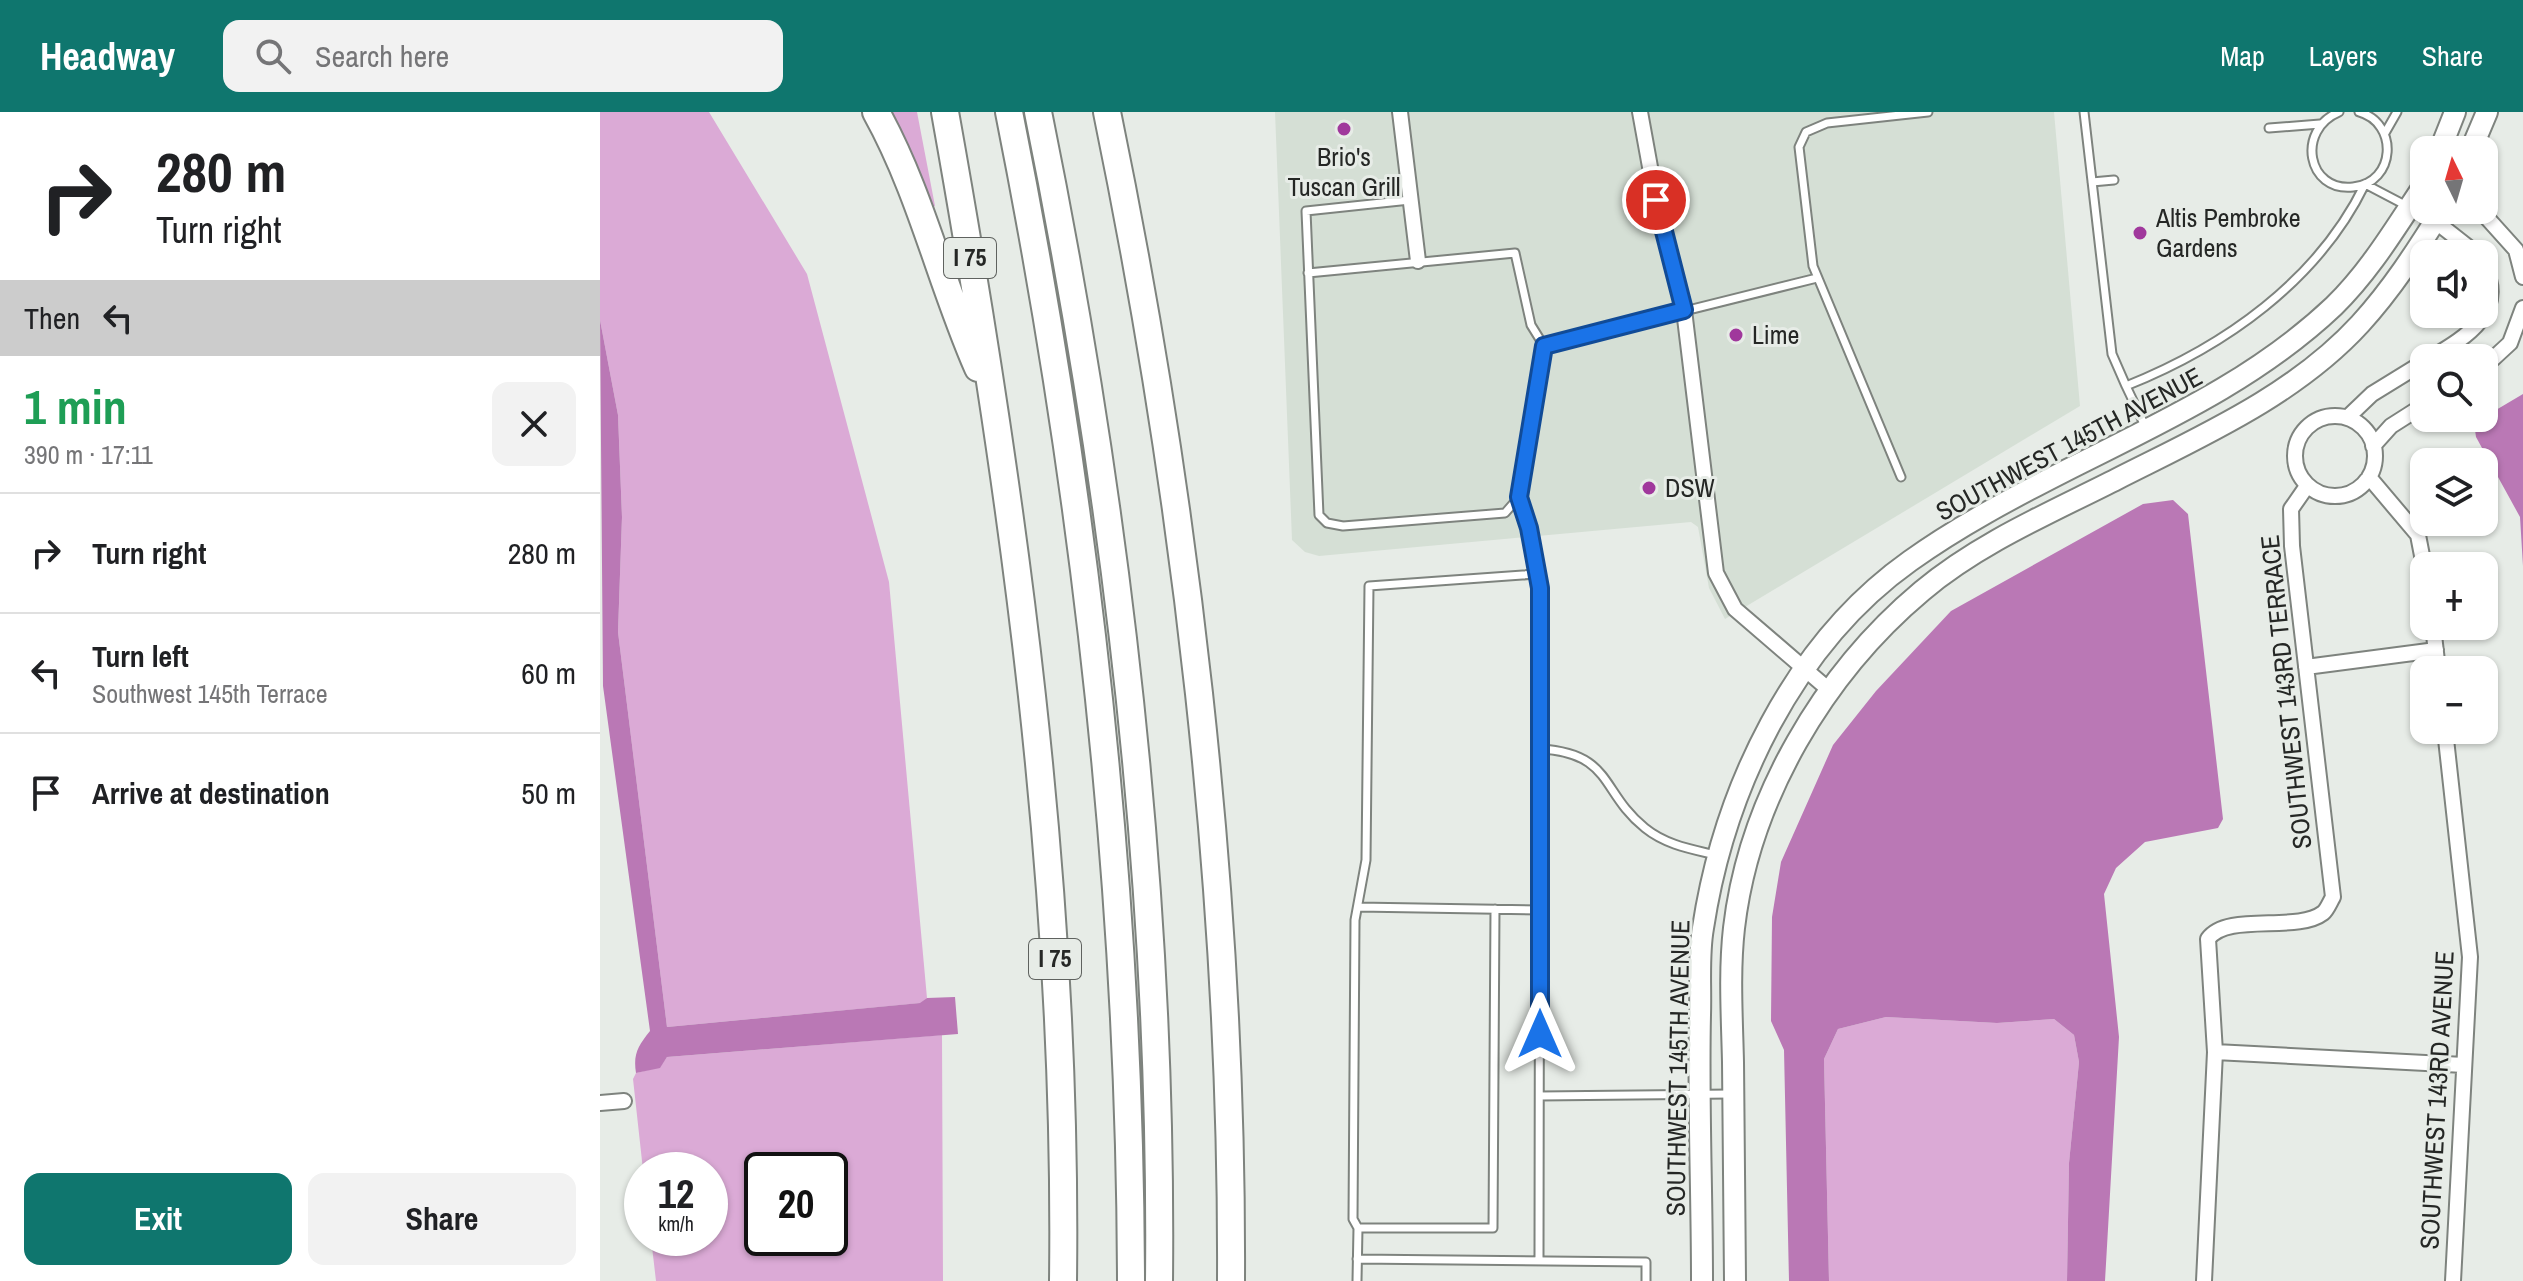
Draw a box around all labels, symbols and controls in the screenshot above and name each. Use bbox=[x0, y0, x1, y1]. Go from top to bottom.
search box bbox=[223, 20, 783, 92]
text: Headway bbox=[40, 31, 175, 82]
icon: search bbox=[251, 34, 295, 78]
text: Search here bbox=[315, 36, 449, 76]
text: Map bbox=[2220, 37, 2265, 75]
text: Layers bbox=[2309, 37, 2378, 75]
text: Share bbox=[2422, 37, 2483, 75]
marker: Brio's Tuscan Grill bbox=[1335, 120, 1353, 138]
text: 280 m bbox=[156, 134, 286, 209]
north arrow bbox=[2410, 136, 2498, 224]
map controls bbox=[2410, 136, 2498, 744]
place label: Brio's Tuscan Grill bbox=[1287, 139, 1401, 204]
icon: right bbox=[24, 144, 128, 248]
pin bbox=[1622, 166, 1690, 234]
icon: arrive bbox=[1634, 178, 1678, 222]
place label: Altis Pembroke Gardens bbox=[2155, 200, 2301, 265]
text: Turn right bbox=[156, 206, 281, 254]
marker: Altis Pembroke Gardens bbox=[2131, 224, 2149, 242]
road number: I 75 bbox=[944, 238, 996, 278]
button: sound bbox=[2410, 240, 2498, 328]
icon: left bbox=[96, 296, 140, 340]
text: Then bbox=[24, 298, 80, 338]
place label: Lime bbox=[1752, 317, 1799, 352]
marker: Lime bbox=[1727, 326, 1745, 344]
button: search bbox=[2410, 344, 2498, 432]
street label: SOUTHWEST 145TH AVENUE bbox=[1930, 358, 2208, 529]
text: 1 min bbox=[24, 374, 127, 439]
button: close bbox=[492, 382, 576, 466]
text: 390 m · 17:11 bbox=[24, 437, 153, 472]
button: layers bbox=[2410, 448, 2498, 536]
place label: DSW bbox=[1665, 470, 1715, 505]
marker: DSW bbox=[1640, 479, 1658, 497]
icon: right bbox=[24, 531, 68, 575]
text: Turn right bbox=[92, 533, 206, 573]
text: 280 m bbox=[508, 533, 576, 573]
street label: SOUTHWEST 143RD TERRACE bbox=[2252, 533, 2319, 851]
button: + bbox=[2410, 552, 2498, 640]
text: Turn left bbox=[92, 636, 189, 676]
icon: left bbox=[24, 651, 68, 695]
text: 60 m bbox=[521, 653, 576, 693]
button: − bbox=[2410, 656, 2498, 744]
text: Southwest 145th Terrace bbox=[92, 676, 327, 711]
icon: arrive bbox=[24, 771, 68, 815]
text: Arrive at destination bbox=[92, 773, 330, 813]
text: 50 m bbox=[521, 773, 576, 813]
street label: SOUTHWEST 145TH AVENUE bbox=[1657, 919, 1698, 1217]
road number: I 75 bbox=[1029, 939, 1081, 979]
street label: SOUTHWEST 143RD AVENUE bbox=[2411, 950, 2462, 1250]
position arrow bbox=[1498, 992, 1582, 1076]
speed limit sign: 20 bbox=[744, 1152, 848, 1256]
text: 12 bbox=[658, 1167, 694, 1220]
button: Exit bbox=[24, 1173, 292, 1265]
button: Share bbox=[308, 1173, 576, 1265]
text: km/h bbox=[658, 1210, 694, 1237]

